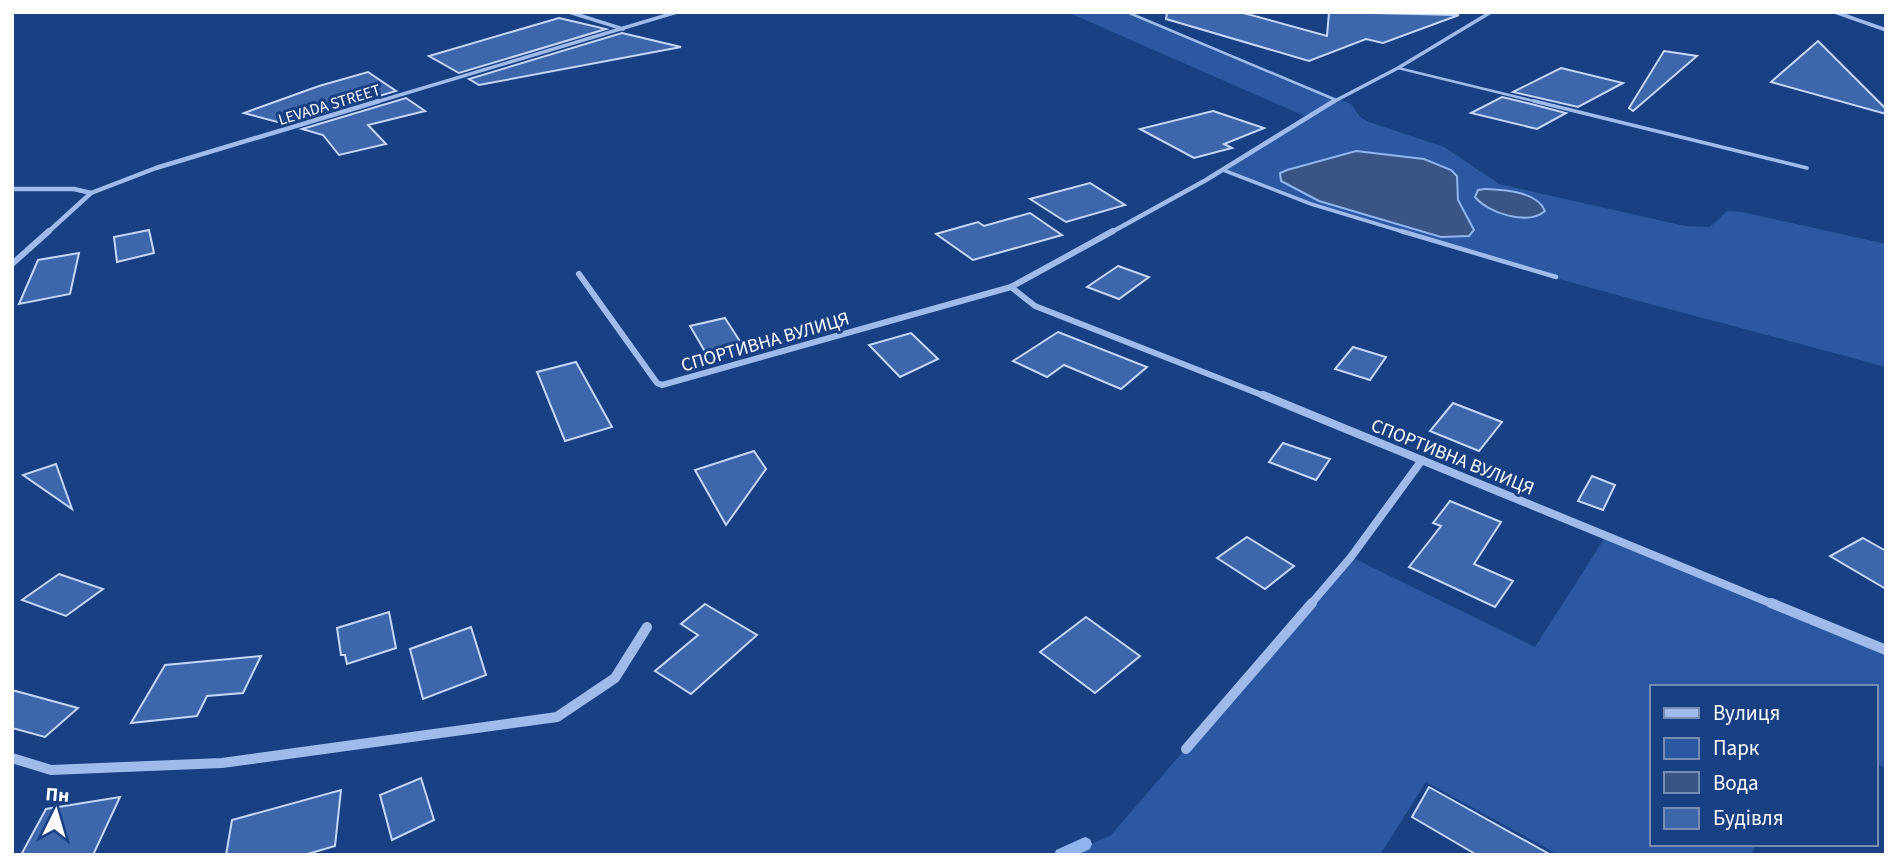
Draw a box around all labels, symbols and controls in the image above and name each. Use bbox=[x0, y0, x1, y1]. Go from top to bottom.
street label: LEVADA STREET bbox=[275, 79, 384, 131]
street label: СПОРТИВНА ВУЛИЦЯ bbox=[678, 306, 853, 379]
street label: СПОРТИВНА ВУЛИЦЯ bbox=[1367, 412, 1538, 502]
legend bbox=[1650, 685, 1877, 846]
text: Вулиця bbox=[1713, 698, 1780, 728]
text: Парк bbox=[1713, 733, 1760, 763]
text: Вода bbox=[1713, 768, 1759, 798]
north arrow bbox=[21, 776, 91, 846]
text: Пн bbox=[44, 781, 70, 810]
text: Будівля bbox=[1713, 803, 1784, 833]

